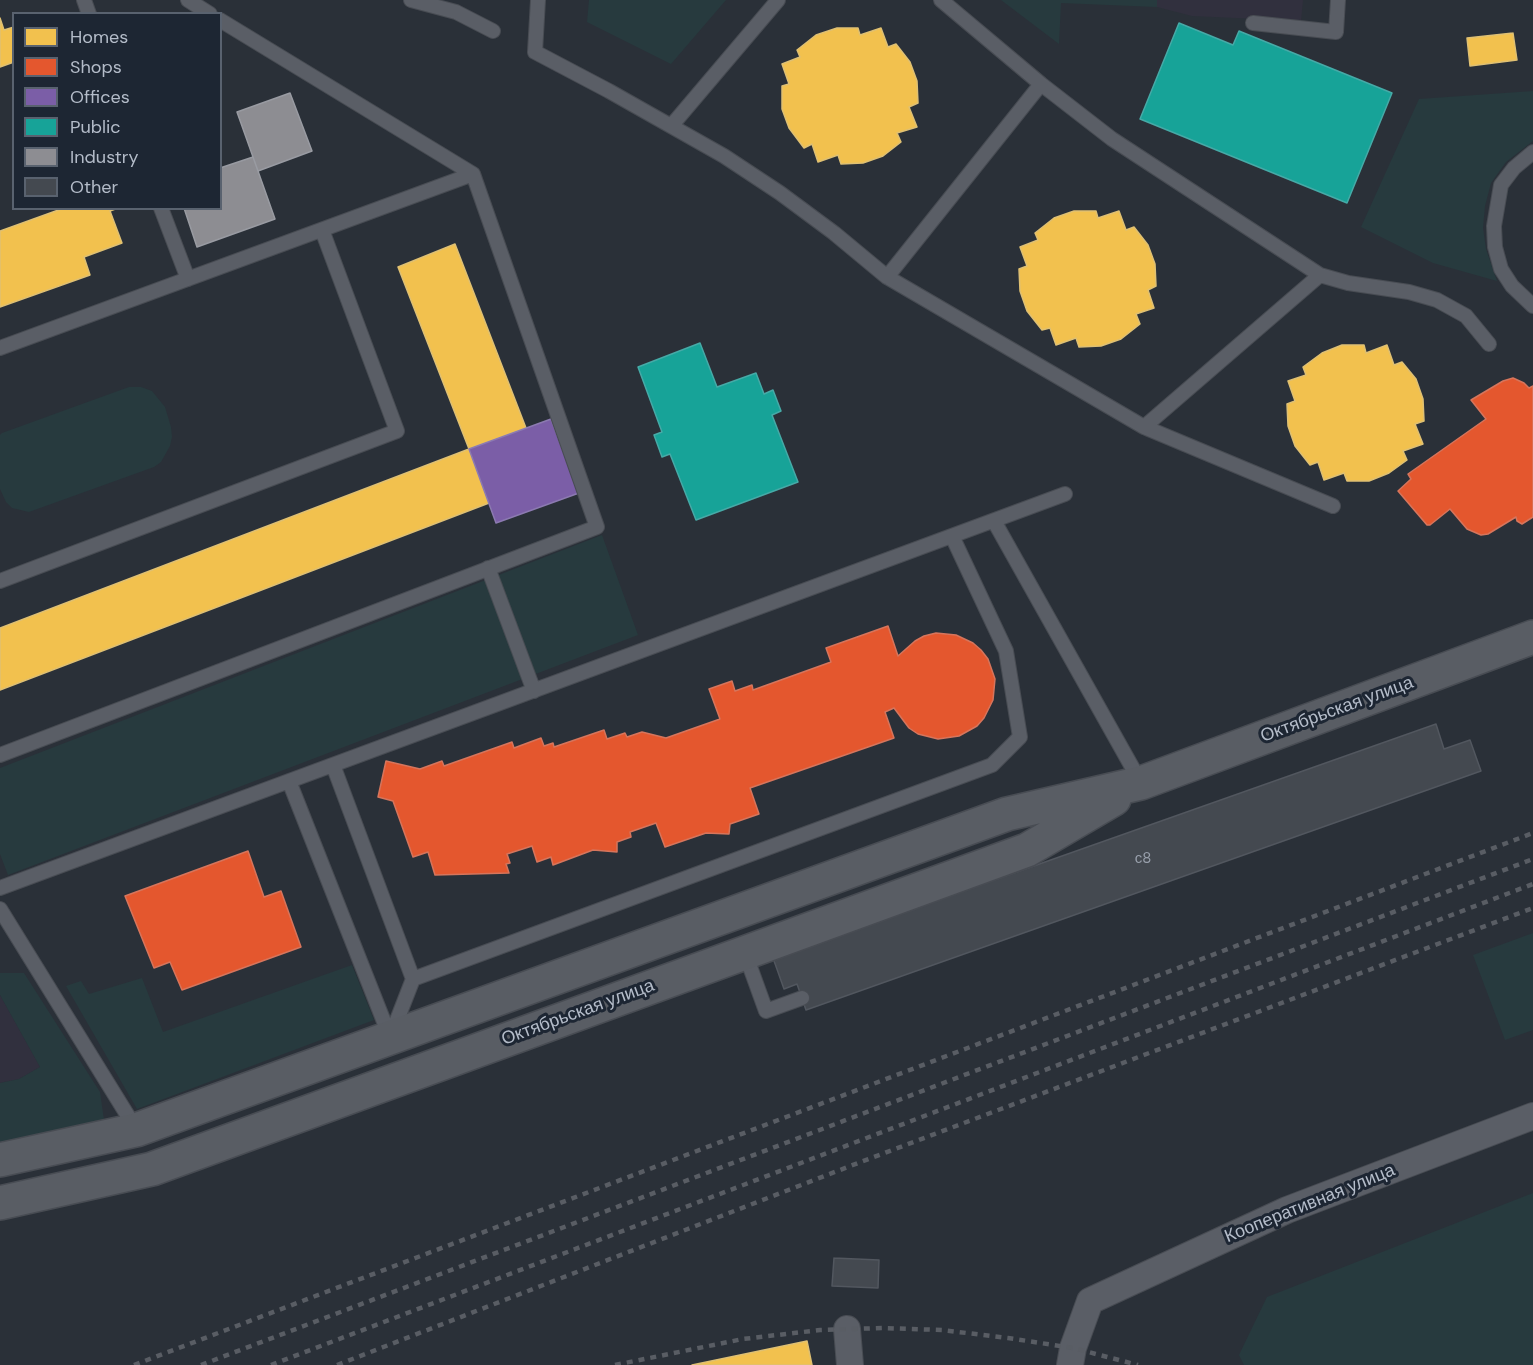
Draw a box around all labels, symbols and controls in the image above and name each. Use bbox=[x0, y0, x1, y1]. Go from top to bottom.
legend bbox=[12, 12, 222, 210]
text: Homes bbox=[70, 25, 128, 49]
text: Shops bbox=[70, 55, 122, 79]
text: Offices bbox=[70, 85, 130, 109]
text: Public bbox=[70, 115, 121, 139]
text: Industry bbox=[70, 145, 139, 169]
text: Other bbox=[70, 175, 118, 199]
street label: Октябрьская улица bbox=[1258, 672, 1416, 748]
house number: с8 bbox=[1135, 850, 1151, 868]
street label: Октябрьская улица bbox=[499, 975, 657, 1051]
street label: Кооперативная улица bbox=[1222, 1160, 1398, 1248]

